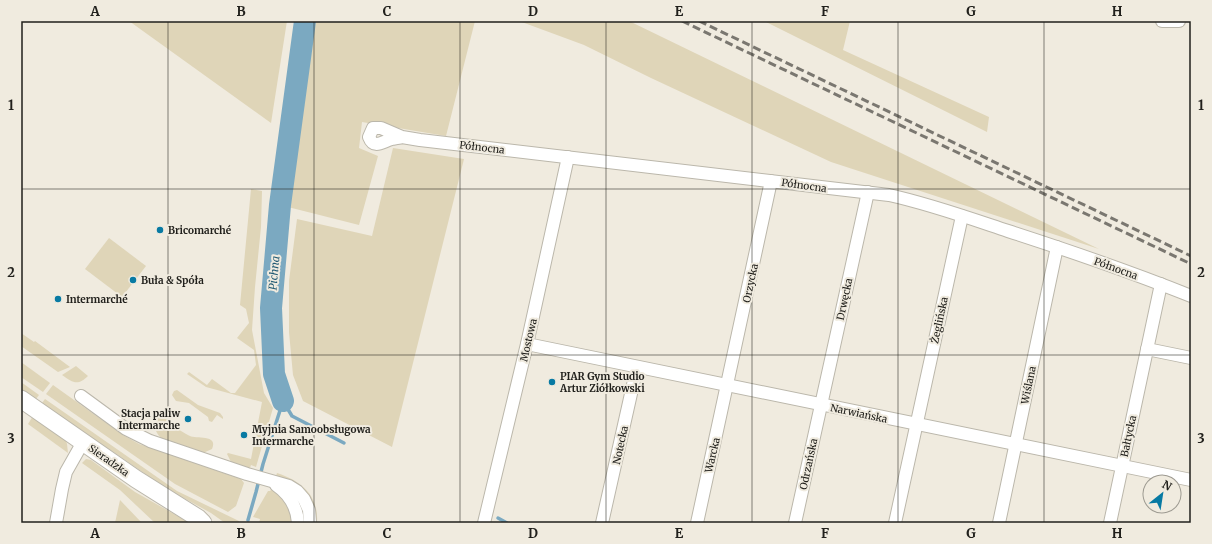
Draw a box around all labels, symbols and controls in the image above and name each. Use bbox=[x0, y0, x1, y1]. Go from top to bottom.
text: A bbox=[89, 3, 100, 20]
text: B bbox=[236, 3, 246, 20]
text: C bbox=[383, 3, 392, 20]
text: D bbox=[528, 3, 538, 20]
text: E bbox=[675, 3, 684, 20]
text: F bbox=[821, 3, 829, 20]
text: G bbox=[966, 3, 976, 20]
text: H bbox=[1112, 3, 1123, 20]
text: 1 bbox=[8, 97, 14, 114]
text: 1 bbox=[1198, 97, 1204, 114]
street label: Północna bbox=[459, 138, 506, 157]
street label: Północna bbox=[780, 176, 828, 195]
place label: Bricomarché bbox=[168, 224, 232, 237]
marker: Bricomarché bbox=[155, 225, 165, 235]
water label: Pichna bbox=[266, 255, 282, 291]
street label: Północna bbox=[1092, 255, 1140, 283]
street label: Orzycka bbox=[740, 262, 761, 304]
text: 2 bbox=[7, 264, 15, 281]
text: 2 bbox=[1197, 264, 1205, 281]
place label: Buła & Spóła bbox=[141, 274, 204, 287]
marker: Buła & Spóła bbox=[128, 275, 138, 285]
street label: Drwęcka bbox=[834, 276, 855, 321]
place label: Intermarché bbox=[66, 293, 128, 306]
marker: Intermarché bbox=[53, 294, 63, 304]
street label: Żeglińska bbox=[927, 295, 951, 345]
street label: Mostowa bbox=[517, 317, 540, 363]
street label: Wiślana bbox=[1018, 364, 1039, 406]
place label: PIAR Gym Studio Artur Ziółkowski bbox=[559, 370, 645, 395]
marker: PIAR Gym Studio Artur Ziółkowski bbox=[547, 377, 557, 387]
street label: Narwiańska bbox=[829, 401, 889, 426]
place label: Stacja paliw Intermarche bbox=[118, 407, 181, 432]
street label: Bałtycka bbox=[1118, 413, 1139, 458]
marker: Stacja paliw Intermarche bbox=[183, 414, 193, 424]
place label: Myjnia Samoobsługowa Intermarche bbox=[252, 423, 371, 448]
street label: Notecka bbox=[610, 424, 631, 466]
text: 3 bbox=[7, 430, 15, 447]
marker: Myjnia Samoobsługowa Intermarche bbox=[239, 430, 249, 440]
text: 3 bbox=[1197, 430, 1205, 447]
street label: Warcka bbox=[702, 436, 723, 475]
street label: Odrzańska bbox=[797, 437, 820, 491]
street label: Sieradzka bbox=[86, 442, 132, 480]
north arrow bbox=[1142, 474, 1182, 514]
text: N bbox=[1160, 477, 1175, 494]
text: A bbox=[89, 525, 100, 542]
text: B bbox=[236, 525, 246, 542]
text: C bbox=[383, 525, 392, 542]
text: D bbox=[528, 525, 538, 542]
text: E bbox=[675, 525, 684, 542]
text: F bbox=[821, 525, 829, 542]
text: G bbox=[966, 525, 976, 542]
text: H bbox=[1112, 525, 1123, 542]

